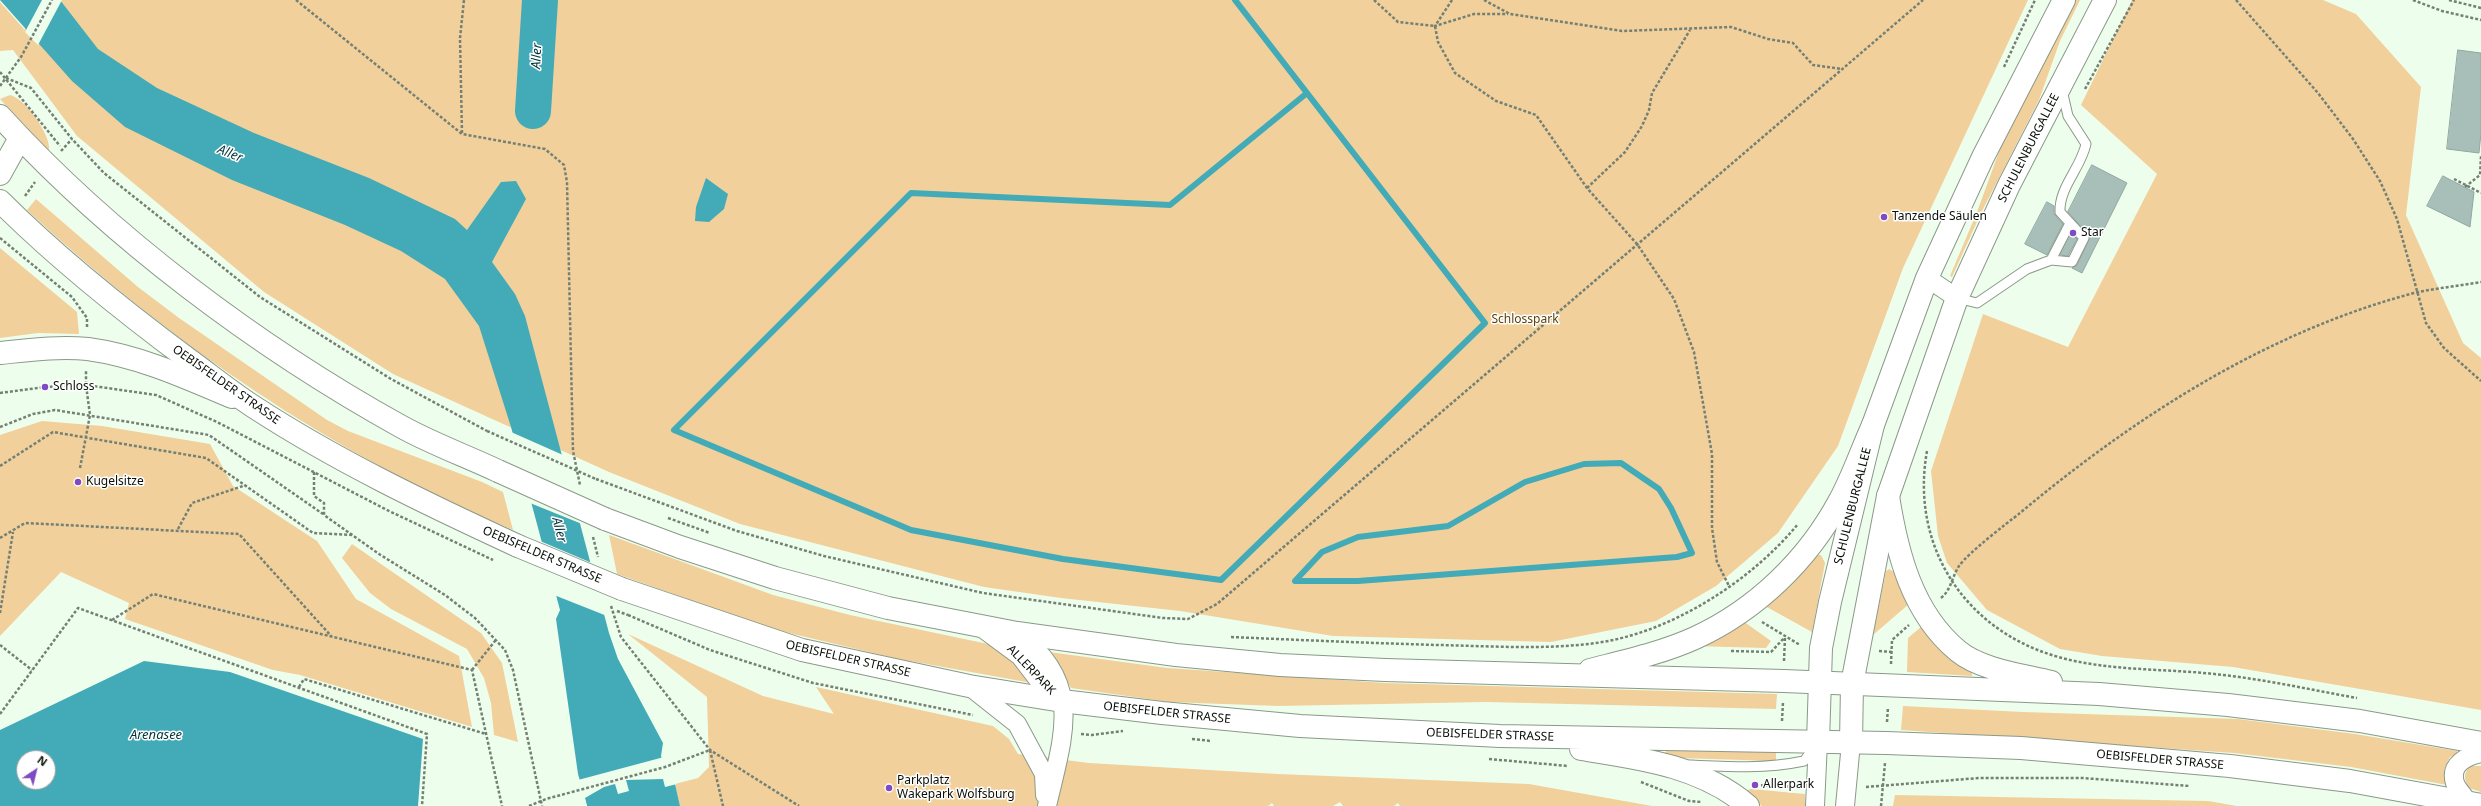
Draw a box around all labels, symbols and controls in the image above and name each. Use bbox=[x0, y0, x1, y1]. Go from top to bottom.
water label: Aller bbox=[529, 43, 545, 69]
street label: SCHULENBURGALLEE bbox=[1995, 91, 2063, 205]
water label: Aller bbox=[215, 142, 245, 166]
place label: Tanzende Säulen bbox=[1892, 210, 1987, 224]
marker: Tanzende Säulen bbox=[1879, 212, 1889, 222]
place label: Star bbox=[2081, 226, 2104, 240]
marker: Star bbox=[2068, 228, 2078, 238]
park label: Schlosspark bbox=[1491, 313, 1559, 327]
street label: OEBISFELDER STRASSE bbox=[169, 342, 283, 428]
place label: Schloss bbox=[53, 380, 95, 394]
marker: Schloss bbox=[40, 382, 50, 392]
street label: SCHULENBURGALLEE bbox=[1831, 446, 1875, 566]
place label: Kugelsitze bbox=[86, 475, 144, 489]
marker: Kugelsitze bbox=[73, 477, 83, 487]
water label: Aller bbox=[548, 516, 570, 544]
street label: OEBISFELDER STRASSE bbox=[480, 523, 604, 587]
street label: OEBISFELDER STRASSE bbox=[784, 638, 912, 680]
street label: ALLERPARK bbox=[1004, 642, 1058, 698]
street label: OEBISFELDER STRASSE bbox=[1103, 699, 1231, 727]
street label: OEBISFELDER STRASSE bbox=[1426, 726, 1554, 744]
water label: Arenasee bbox=[130, 727, 182, 743]
street label: OEBISFELDER STRASSE bbox=[2096, 747, 2224, 773]
north arrow bbox=[16, 750, 56, 790]
text: N bbox=[35, 752, 51, 769]
place label: Parkplatz Wakepark Wolfsburg bbox=[897, 774, 1015, 802]
place label: Allerpark bbox=[1763, 778, 1814, 792]
marker: Allerpark bbox=[1750, 780, 1760, 790]
marker: Parkplatz Wakepark Wolfsburg bbox=[884, 783, 894, 793]

